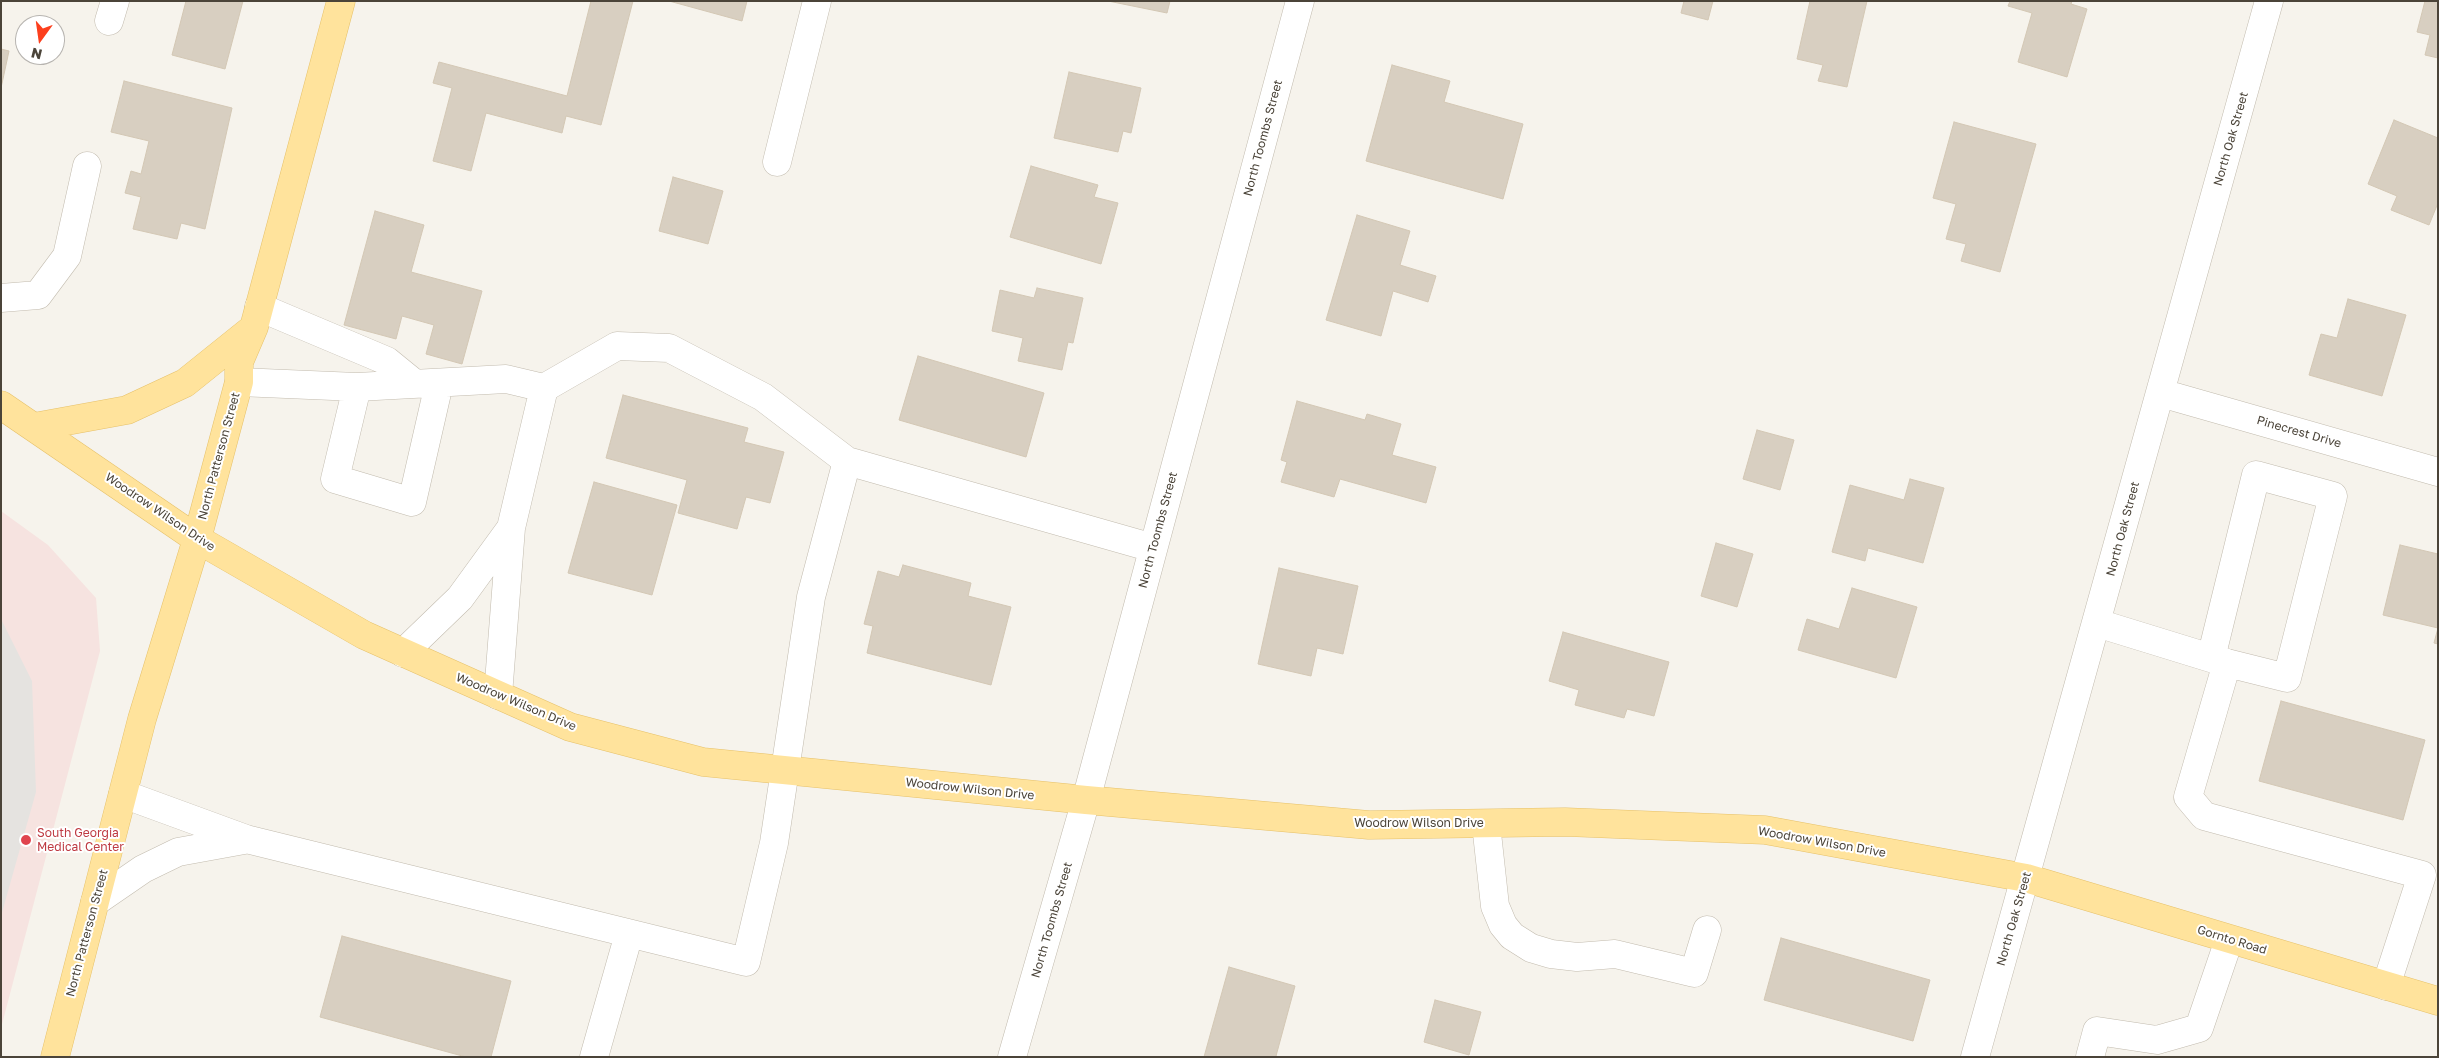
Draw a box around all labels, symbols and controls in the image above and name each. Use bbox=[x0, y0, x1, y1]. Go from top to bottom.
north arrow bbox=[15, 15, 65, 65]
text: N bbox=[29, 45, 44, 64]
street label: North Toombs Street bbox=[1241, 78, 1285, 198]
street label: North Oak Street bbox=[2211, 90, 2251, 188]
street label: North Patterson Street bbox=[195, 391, 243, 521]
street label: Pinecrest Drive bbox=[2255, 413, 2343, 451]
street label: Woodrow Wilson Drive bbox=[102, 470, 218, 554]
street label: North Toombs Street bbox=[1136, 470, 1180, 590]
street label: North Oak Street bbox=[2103, 480, 2143, 578]
street label: Woodrow Wilson Drive bbox=[454, 670, 578, 734]
street label: Woodrow Wilson Drive bbox=[905, 775, 1035, 803]
street label: Woodrow Wilson Drive bbox=[1354, 816, 1484, 830]
street label: Woodrow Wilson Drive bbox=[1757, 824, 1887, 860]
place label: South Georgia Medical Center bbox=[37, 826, 124, 854]
marker: South Georgia Medical Center bbox=[19, 833, 33, 847]
street label: North Toombs Street bbox=[1029, 860, 1075, 980]
street label: North Patterson Street bbox=[63, 868, 111, 998]
street label: North Oak Street bbox=[1994, 870, 2034, 968]
street label: Gornto Road bbox=[2195, 923, 2269, 957]

